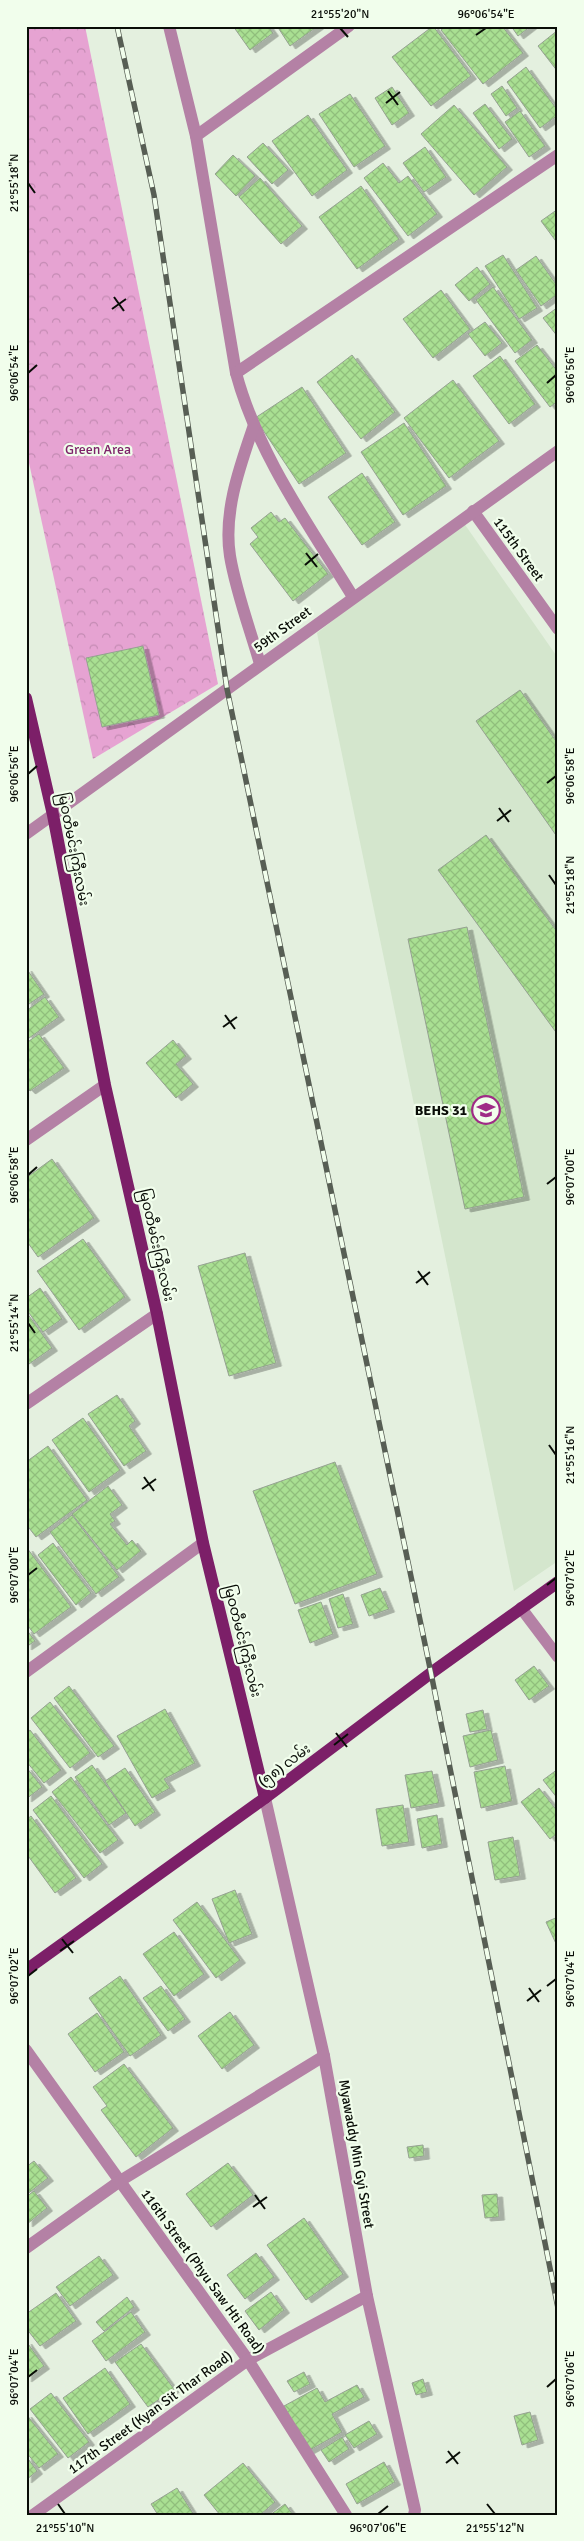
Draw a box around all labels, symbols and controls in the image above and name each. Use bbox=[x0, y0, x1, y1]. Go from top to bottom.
text: 21°55'20"N bbox=[311, 7, 369, 22]
text: 96°06'54"E bbox=[457, 7, 515, 22]
text: 21°55'18"N bbox=[7, 154, 22, 212]
text: 96°06'54"E bbox=[7, 344, 22, 402]
text: 96°06'56"E bbox=[563, 346, 578, 404]
park label: Green Area bbox=[65, 441, 131, 458]
street label: 115th Street bbox=[490, 514, 548, 585]
street label: 59th Street bbox=[250, 603, 315, 656]
text: 96°06'56"E bbox=[7, 745, 22, 803]
text: 96°06'58"E bbox=[563, 747, 578, 805]
street label: မြဝတီမင်းကြီးလမ်း bbox=[51, 791, 95, 908]
text: 21°55'18"N bbox=[563, 856, 578, 914]
school or university icon: BEHS 31 bbox=[471, 1095, 501, 1125]
place label: BEHS 31 bbox=[415, 1102, 467, 1119]
text: 96°06'58"E bbox=[7, 1146, 22, 1204]
text: 96°07'00"E bbox=[563, 1148, 578, 1206]
street label: မြဝတီမင်းကြီးလမ်း bbox=[132, 1187, 180, 1304]
text: 21°55'14"N bbox=[7, 1294, 22, 1352]
text: 21°55'16"N bbox=[563, 1426, 578, 1484]
text: 96°07'00"E bbox=[7, 1546, 22, 1604]
text: 96°07'02"E bbox=[563, 1549, 578, 1607]
street label: မြဝတီမင်းကြီးလမ်း bbox=[217, 1583, 267, 1700]
street label: (၅၈) လမ်း bbox=[254, 1739, 316, 1793]
text: 96°07'02"E bbox=[7, 1947, 22, 2005]
text: 96°07'04"E bbox=[563, 1950, 578, 2008]
street label: Myawaddy Min Gyi Street bbox=[335, 2078, 378, 2230]
street label: 116th Street (Phyu Saw Hti Road) bbox=[137, 2186, 268, 2357]
street label: 117th Street (Kyan Sit Thar Road) bbox=[65, 2347, 236, 2478]
text: 96°07'04"E bbox=[7, 2348, 22, 2406]
text: 96°07'06"E bbox=[563, 2350, 578, 2408]
text: 21°55'10"N bbox=[36, 2521, 94, 2536]
text: 96°07'06"E bbox=[349, 2521, 407, 2536]
text: 21°55'12"N bbox=[466, 2521, 524, 2536]

